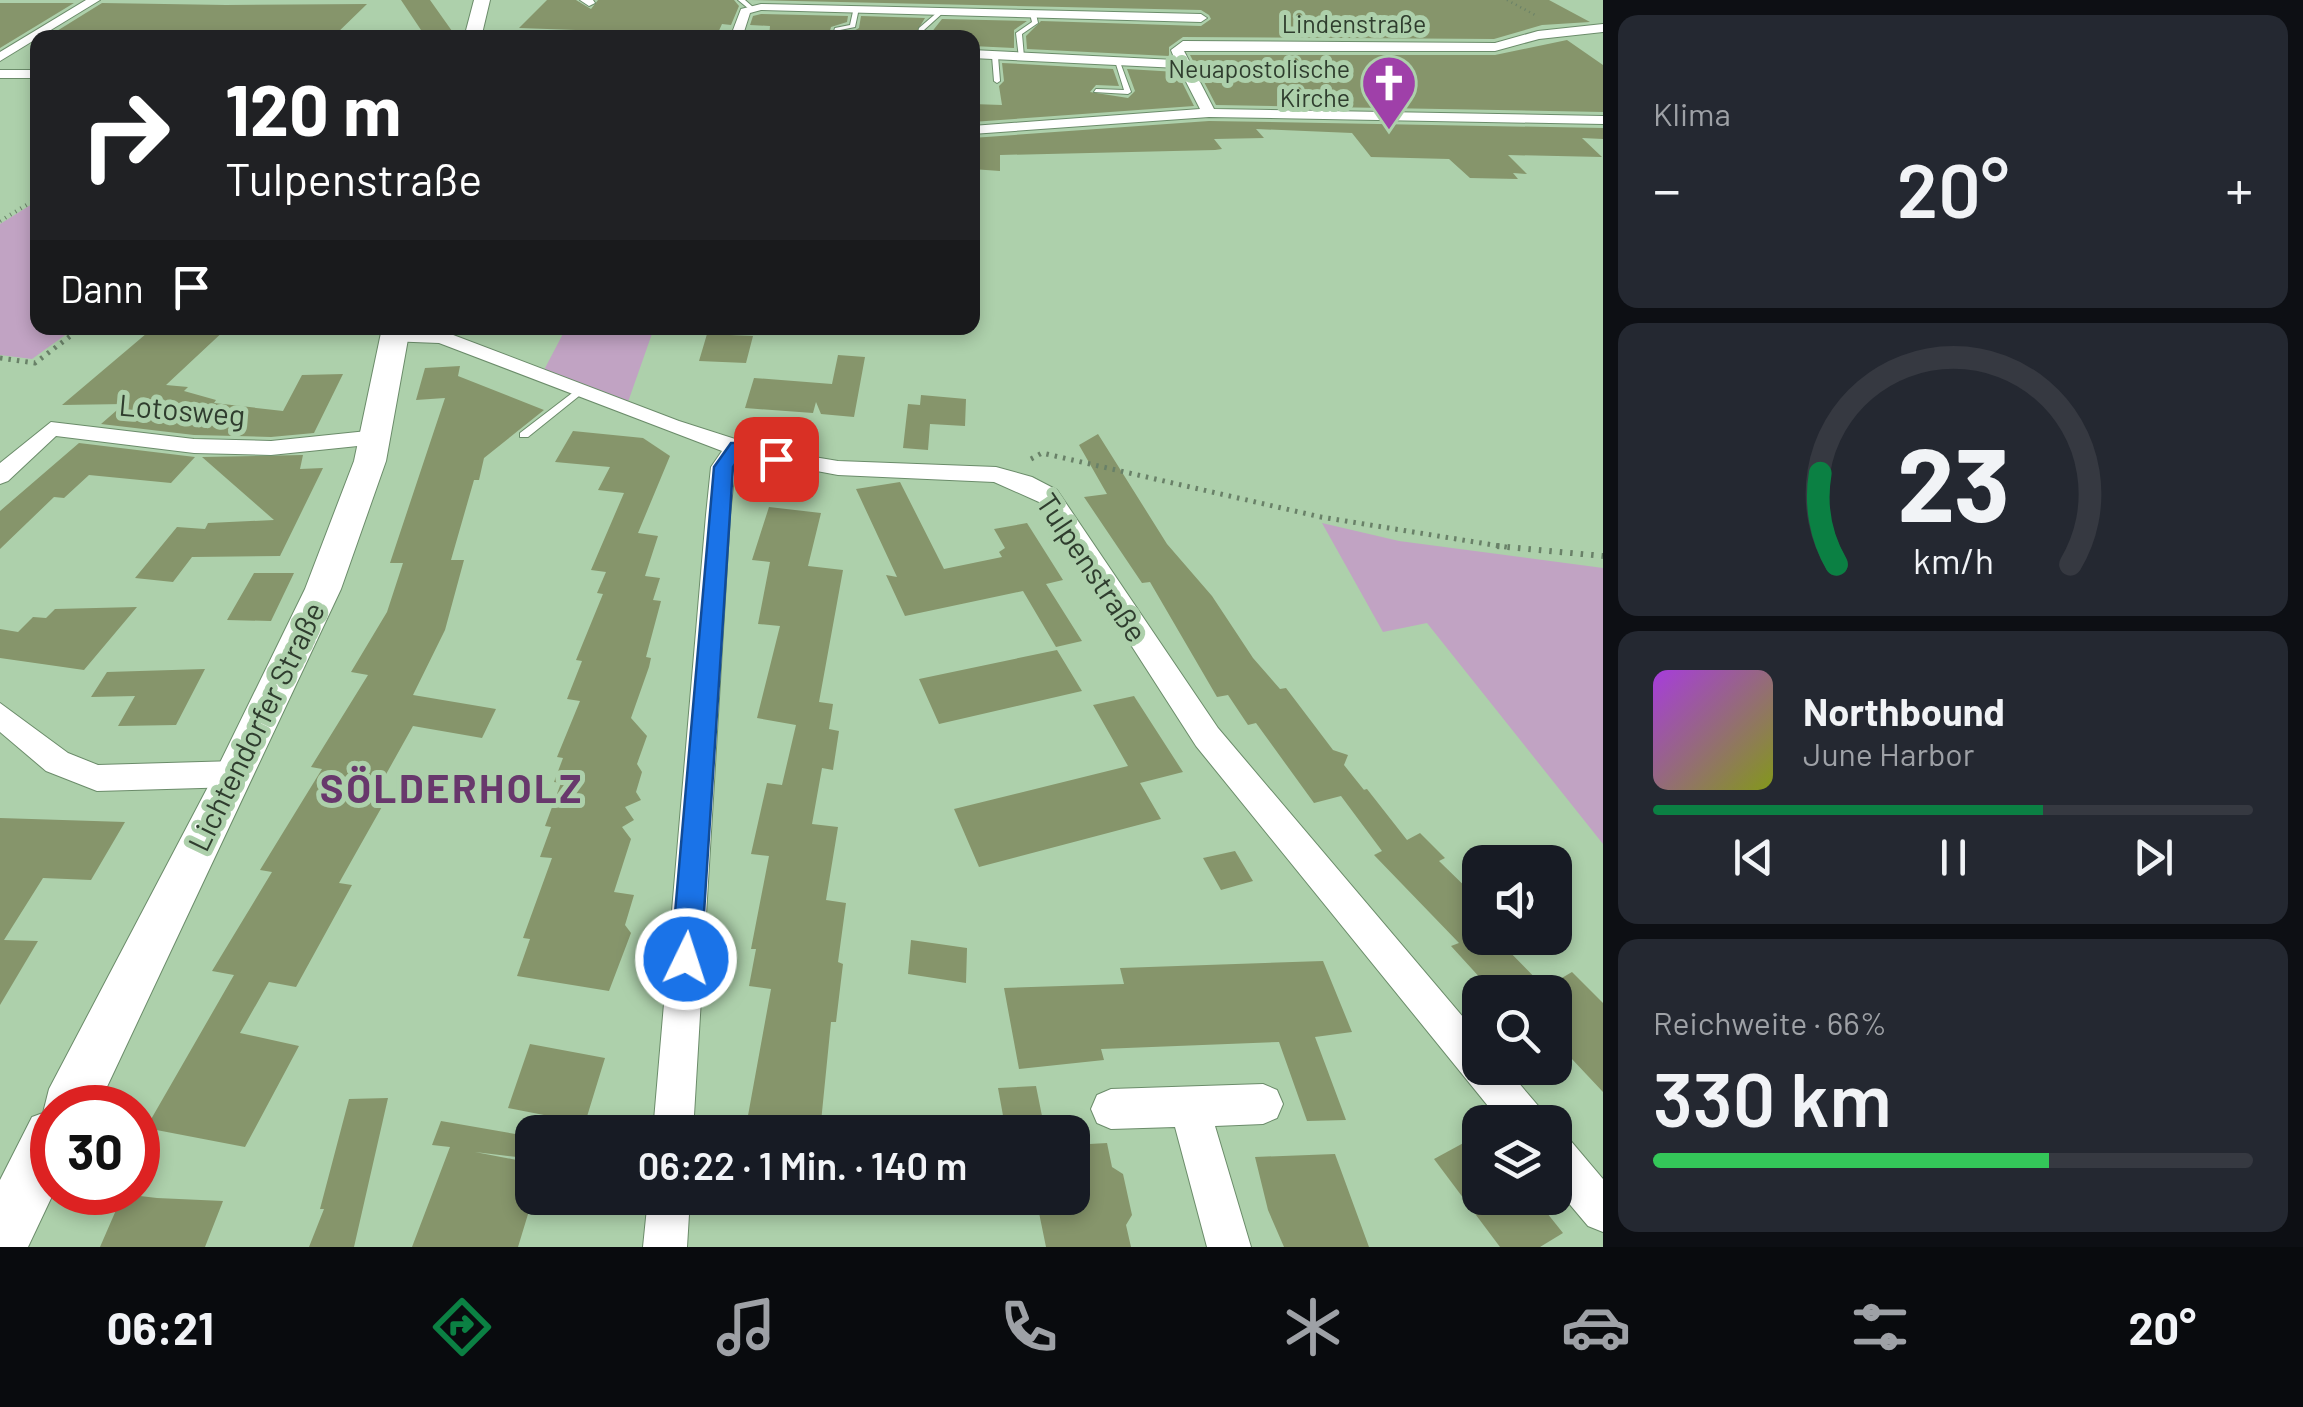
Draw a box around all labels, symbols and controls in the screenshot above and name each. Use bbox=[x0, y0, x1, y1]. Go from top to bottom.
street label: Lindenstraße bbox=[1282, 8, 1426, 38]
place label: Neuapostolische Kirche bbox=[1168, 53, 1350, 112]
church icon: Neuapostolische Kirche bbox=[1359, 53, 1419, 132]
text: 120 m bbox=[225, 66, 401, 150]
icon: right bbox=[60, 70, 190, 200]
text: Klima bbox=[1653, 94, 1731, 132]
text: 20° bbox=[1897, 143, 2009, 233]
text: Tulpenstraße bbox=[225, 151, 482, 205]
text: − bbox=[1653, 155, 1681, 221]
text: + bbox=[2225, 155, 2253, 221]
icon: arrive bbox=[164, 260, 219, 315]
text: Dann bbox=[60, 265, 144, 311]
street label: Lotosweg bbox=[117, 386, 247, 432]
pin bbox=[734, 417, 819, 502]
text: 23 bbox=[1897, 418, 2009, 543]
icon: arrive bbox=[749, 432, 804, 487]
street label: Tulpenstraße bbox=[1030, 486, 1156, 648]
text: km/h bbox=[1913, 538, 1993, 581]
street label: Lichtendorfer Straße bbox=[179, 596, 331, 856]
text: Northbound bbox=[1803, 688, 2005, 734]
text: June Harbor bbox=[1803, 734, 1974, 772]
district label: SÖLDERHOLZ bbox=[320, 763, 584, 811]
icon: previous bbox=[1726, 830, 1781, 885]
icon: pause bbox=[1926, 830, 1981, 885]
icon: next bbox=[2126, 830, 2181, 885]
map controls bbox=[1462, 845, 1572, 1215]
button: sound bbox=[1462, 845, 1572, 955]
position arrow bbox=[634, 907, 738, 1011]
button: search bbox=[1462, 975, 1572, 1085]
text: Reichweite · 66% bbox=[1653, 1003, 1887, 1041]
text: 330 km bbox=[1653, 1052, 1892, 1142]
speed limit sign: 30 bbox=[30, 1085, 160, 1215]
button: layers bbox=[1462, 1105, 1572, 1215]
text: 06:22 · 1 Min. · 140 m bbox=[638, 1142, 967, 1188]
icon: directions bbox=[427, 1292, 497, 1362]
icon: music bbox=[711, 1292, 781, 1362]
icon: phone bbox=[994, 1292, 1064, 1362]
icon: climate bbox=[1278, 1292, 1348, 1362]
icon: car bbox=[1561, 1292, 1631, 1362]
icon: filters bbox=[1845, 1292, 1915, 1362]
text: 06:21 bbox=[107, 1300, 214, 1354]
text: 20° bbox=[2128, 1300, 2196, 1354]

